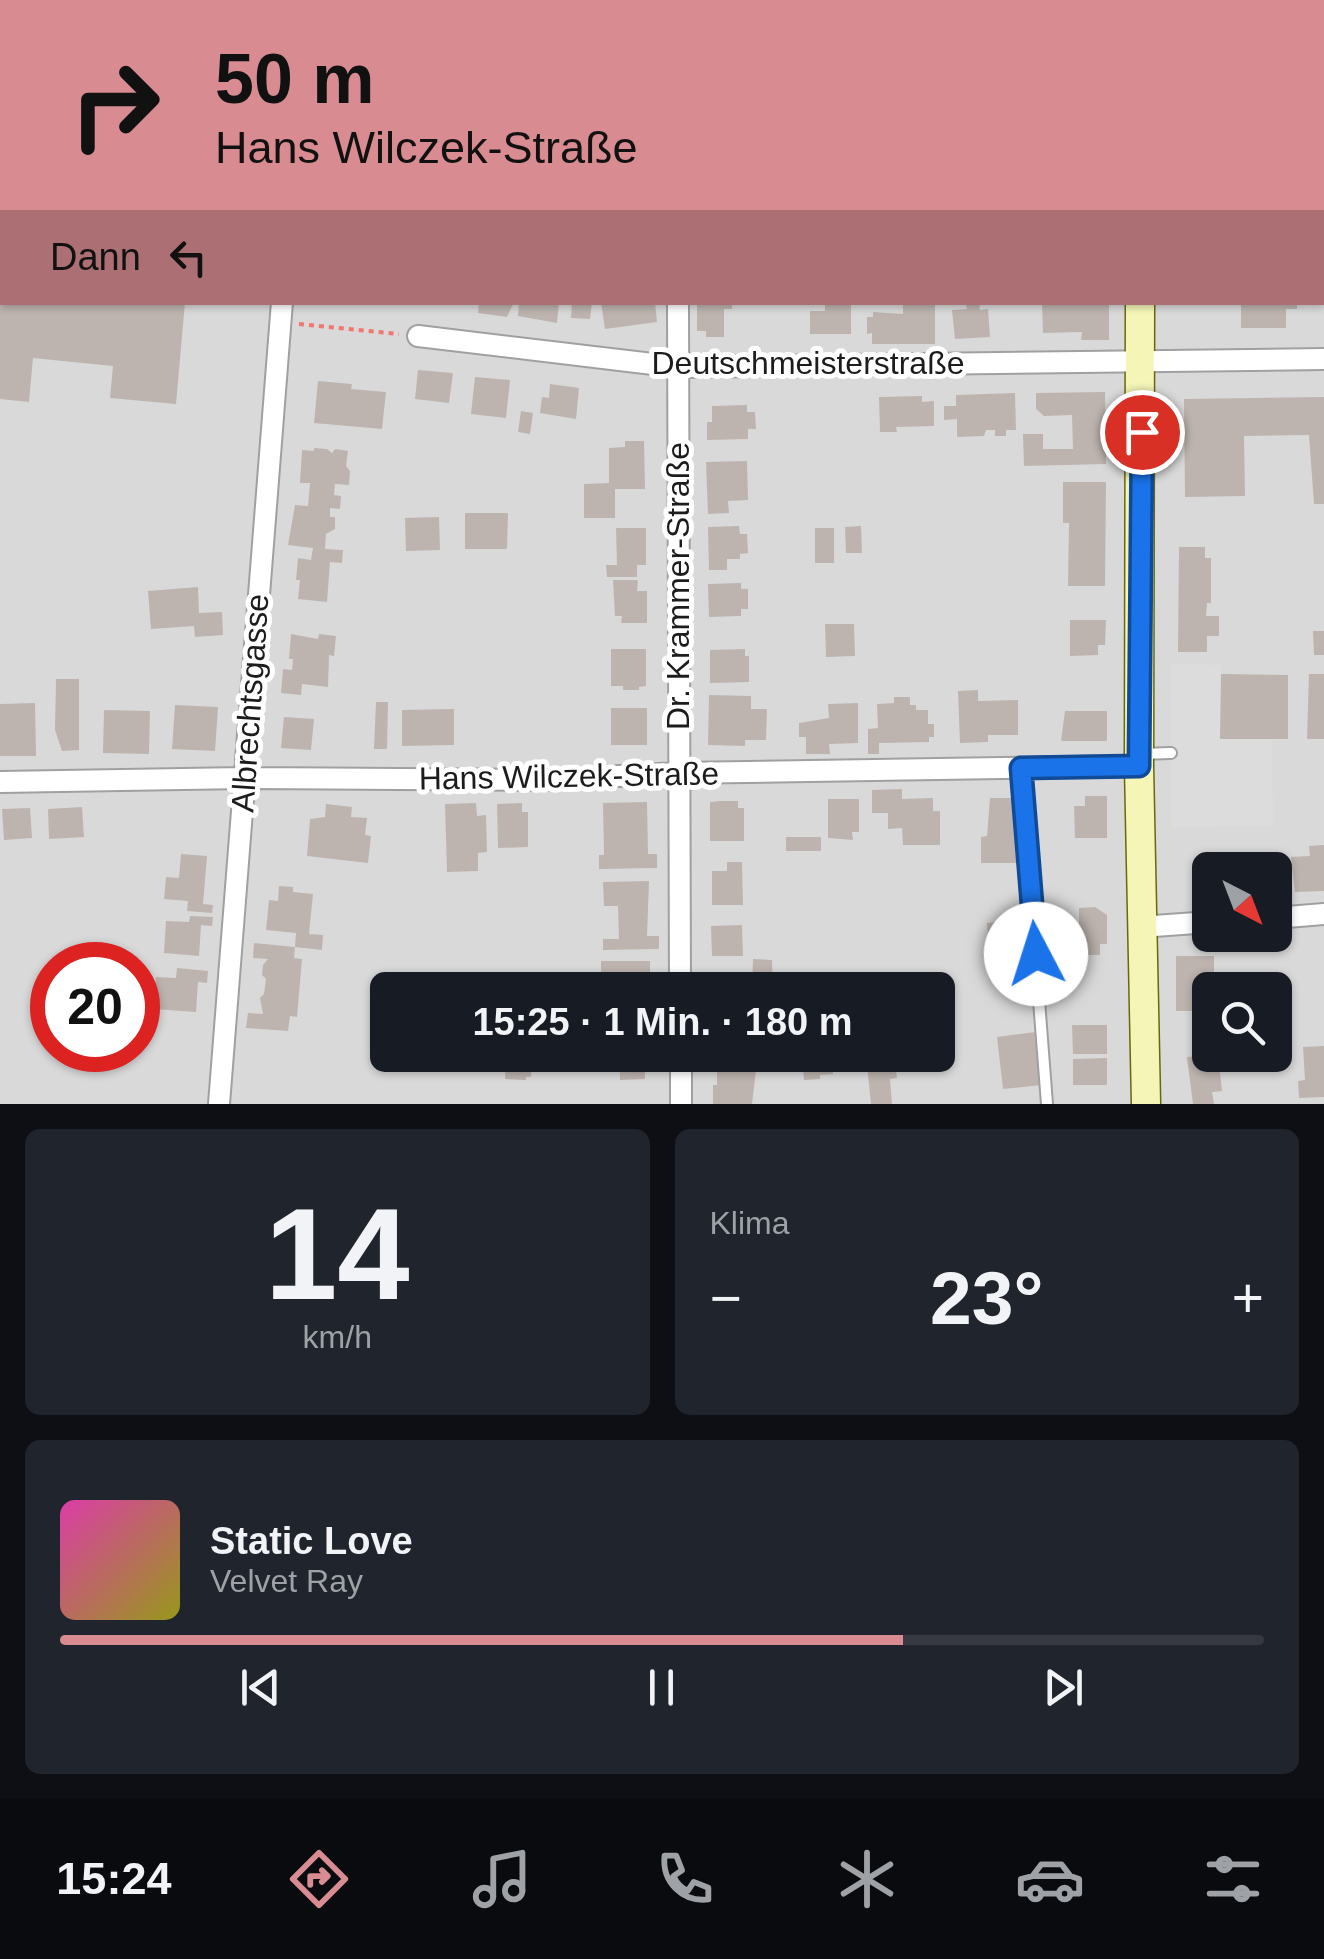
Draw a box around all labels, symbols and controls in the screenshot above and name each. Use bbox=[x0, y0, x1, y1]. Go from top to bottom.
icon: right bbox=[50, 40, 180, 170]
text: 50 m bbox=[215, 40, 375, 118]
text: Hans Wilczek-Straße bbox=[215, 122, 638, 173]
icon: left bbox=[161, 230, 216, 285]
text: Dann bbox=[50, 236, 141, 278]
street label: Deutschmeisterstraße bbox=[652, 345, 964, 381]
pin bbox=[1100, 390, 1185, 475]
icon: arrive bbox=[1115, 405, 1170, 460]
street label: Dr. Krammer-Straße bbox=[660, 442, 696, 730]
street label: Albrechtsgasse bbox=[224, 593, 276, 813]
street label: Hans Wilczek-Straße bbox=[418, 755, 720, 797]
north arrow bbox=[1192, 852, 1292, 952]
map controls bbox=[1192, 852, 1292, 1072]
position arrow bbox=[984, 902, 1088, 1006]
speed limit sign: 20 bbox=[30, 942, 160, 1072]
button: search bbox=[1192, 972, 1292, 1072]
text: 15:25 · 1 Min. · 180 m bbox=[472, 1001, 853, 1043]
text: 14 bbox=[265, 1181, 410, 1327]
text: Klima bbox=[710, 1205, 790, 1241]
text: 23° bbox=[930, 1256, 1043, 1340]
text: − bbox=[710, 1267, 742, 1329]
text: + bbox=[1232, 1267, 1264, 1329]
text: km/h bbox=[303, 1319, 372, 1355]
text: Static Love bbox=[210, 1520, 413, 1562]
text: Velvet Ray bbox=[210, 1563, 363, 1599]
icon: previous bbox=[233, 1660, 288, 1715]
icon: pause bbox=[634, 1660, 689, 1715]
icon: next bbox=[1036, 1660, 1091, 1715]
icon: directions bbox=[284, 1844, 354, 1914]
icon: music bbox=[467, 1844, 537, 1914]
icon: phone bbox=[650, 1844, 720, 1914]
icon: climate bbox=[832, 1844, 902, 1914]
icon: car bbox=[1015, 1844, 1085, 1914]
icon: filters bbox=[1198, 1844, 1268, 1914]
text: 15:24 bbox=[56, 1853, 171, 1904]

